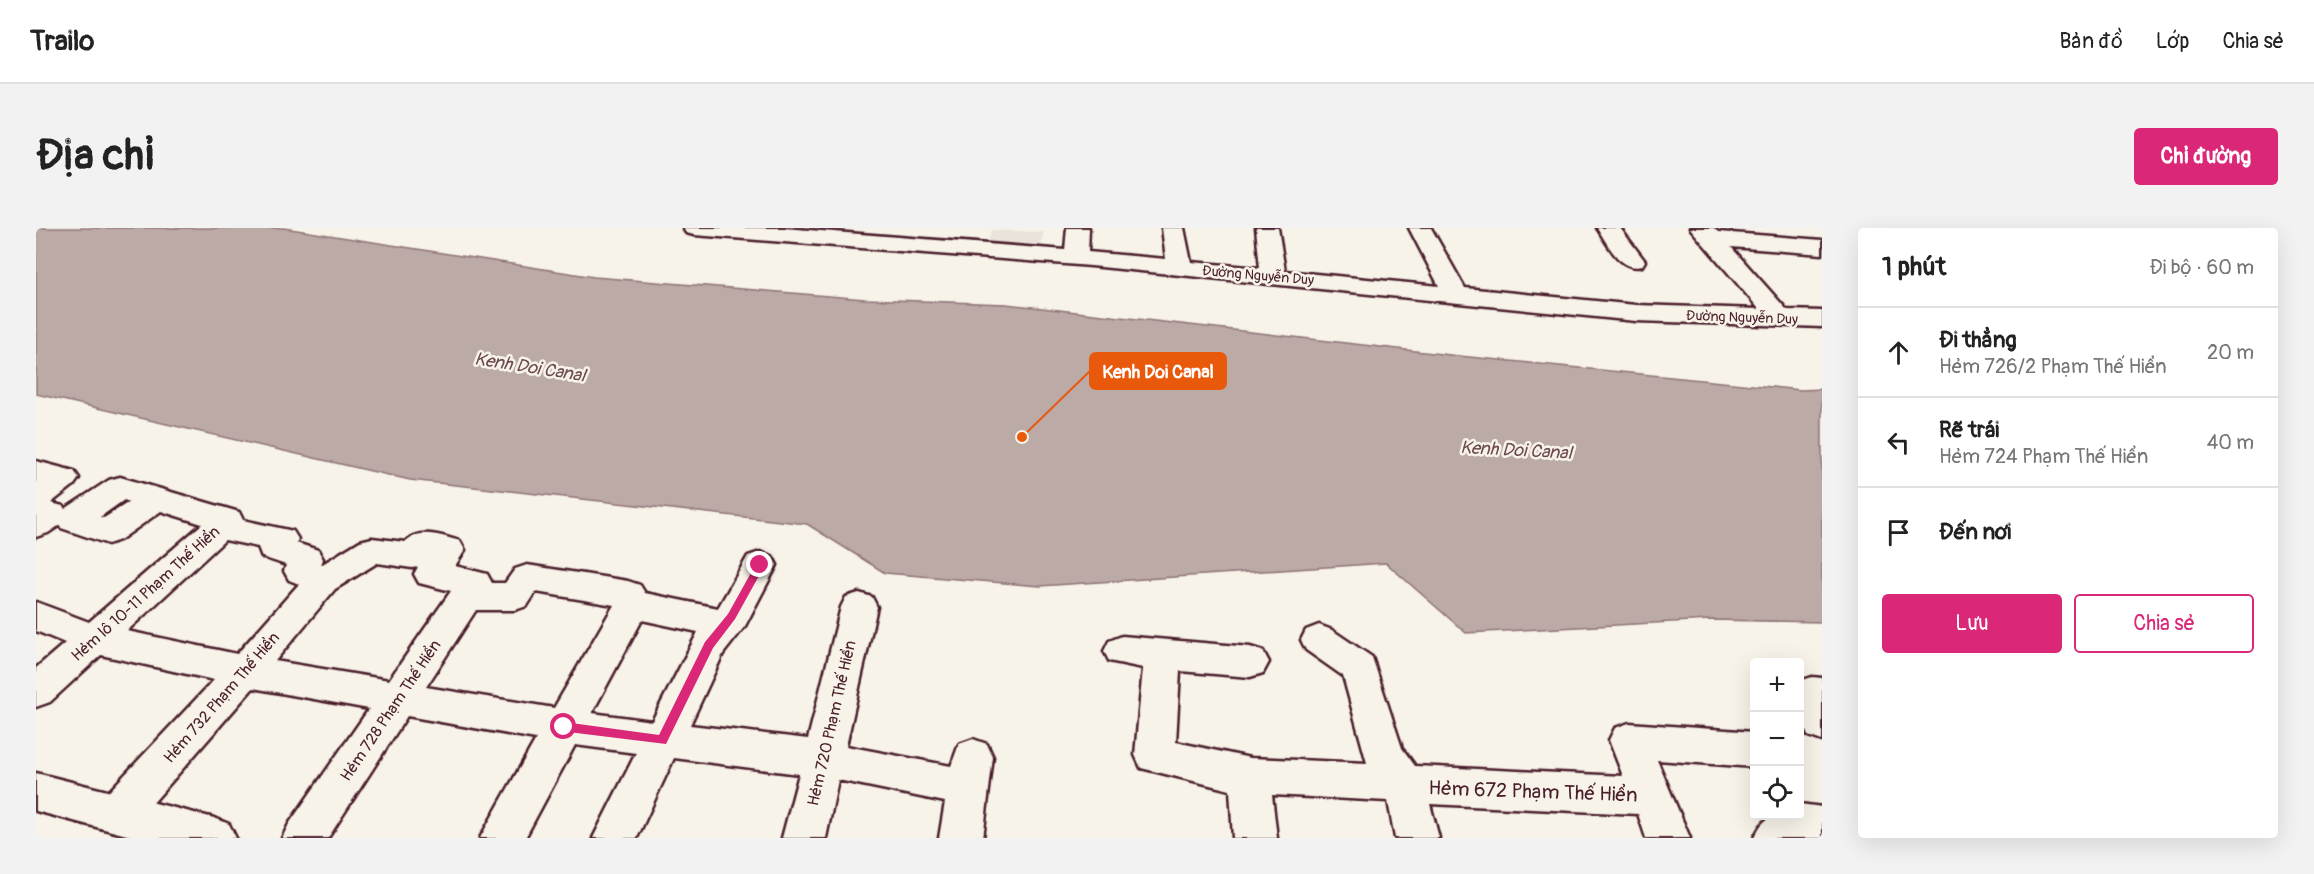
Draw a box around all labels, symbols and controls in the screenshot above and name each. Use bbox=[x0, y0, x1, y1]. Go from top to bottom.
text: Trailo bbox=[30, 24, 94, 59]
text: Bản đồ bbox=[2059, 28, 2123, 55]
text: Lớp bbox=[2156, 28, 2189, 55]
text: Chia sẻ bbox=[2222, 28, 2284, 55]
button: Chỉ đường bbox=[2134, 128, 2278, 185]
text: Địa chỉ bbox=[36, 130, 154, 182]
text: 1 phút bbox=[1882, 251, 1946, 283]
text: Đi bộ · 60 m bbox=[2149, 255, 2254, 280]
street label: Đường Nguyễn Duy bbox=[1201, 261, 1315, 289]
street label: Đường Nguyễn Duy bbox=[1686, 306, 1798, 328]
text: Đi thẳng bbox=[1939, 326, 2017, 354]
icon: ahead bbox=[1882, 336, 1915, 369]
text: 20 m bbox=[2207, 340, 2254, 365]
water label: Kenh Doi Canal bbox=[473, 347, 589, 388]
callout: Kenh Doi Canal bbox=[1090, 353, 1226, 389]
text: Hẻm 726/2 Phạm Thế Hiển bbox=[1939, 354, 2167, 379]
text: Kenh Doi Canal bbox=[1102, 361, 1214, 384]
text: Rẽ trái bbox=[1939, 416, 1999, 444]
icon: left bbox=[1882, 426, 1915, 459]
text: 40 m bbox=[2207, 430, 2254, 455]
water label: Kenh Doi Canal bbox=[1460, 436, 1574, 465]
text: Hẻm 724 Phạm Thế Hiển bbox=[1939, 444, 2148, 469]
icon: arrive bbox=[1882, 516, 1915, 549]
text: Đến nơi bbox=[1939, 518, 2011, 546]
street label: Hẻm lô 10-11 Phạm Thế Hiển bbox=[67, 522, 224, 666]
route end bbox=[746, 551, 772, 577]
button: Lưu bbox=[1882, 594, 2062, 653]
button: Chia sẻ bbox=[2074, 594, 2254, 653]
street label: Hẻm 732 Phạm Thế Hiển bbox=[159, 628, 284, 767]
street label: Hẻm 728 Phạm Thế Hiển bbox=[336, 636, 446, 785]
street label: Hẻm 720 Phạm Thế Hiển bbox=[803, 639, 861, 808]
map controls bbox=[1750, 658, 1804, 820]
button: + bbox=[1750, 658, 1804, 712]
button: − bbox=[1750, 712, 1804, 766]
route start bbox=[550, 713, 576, 739]
button: locate bbox=[1750, 766, 1804, 820]
street label: Hẻm 672 Phạm Thế Hiển bbox=[1428, 775, 1638, 808]

